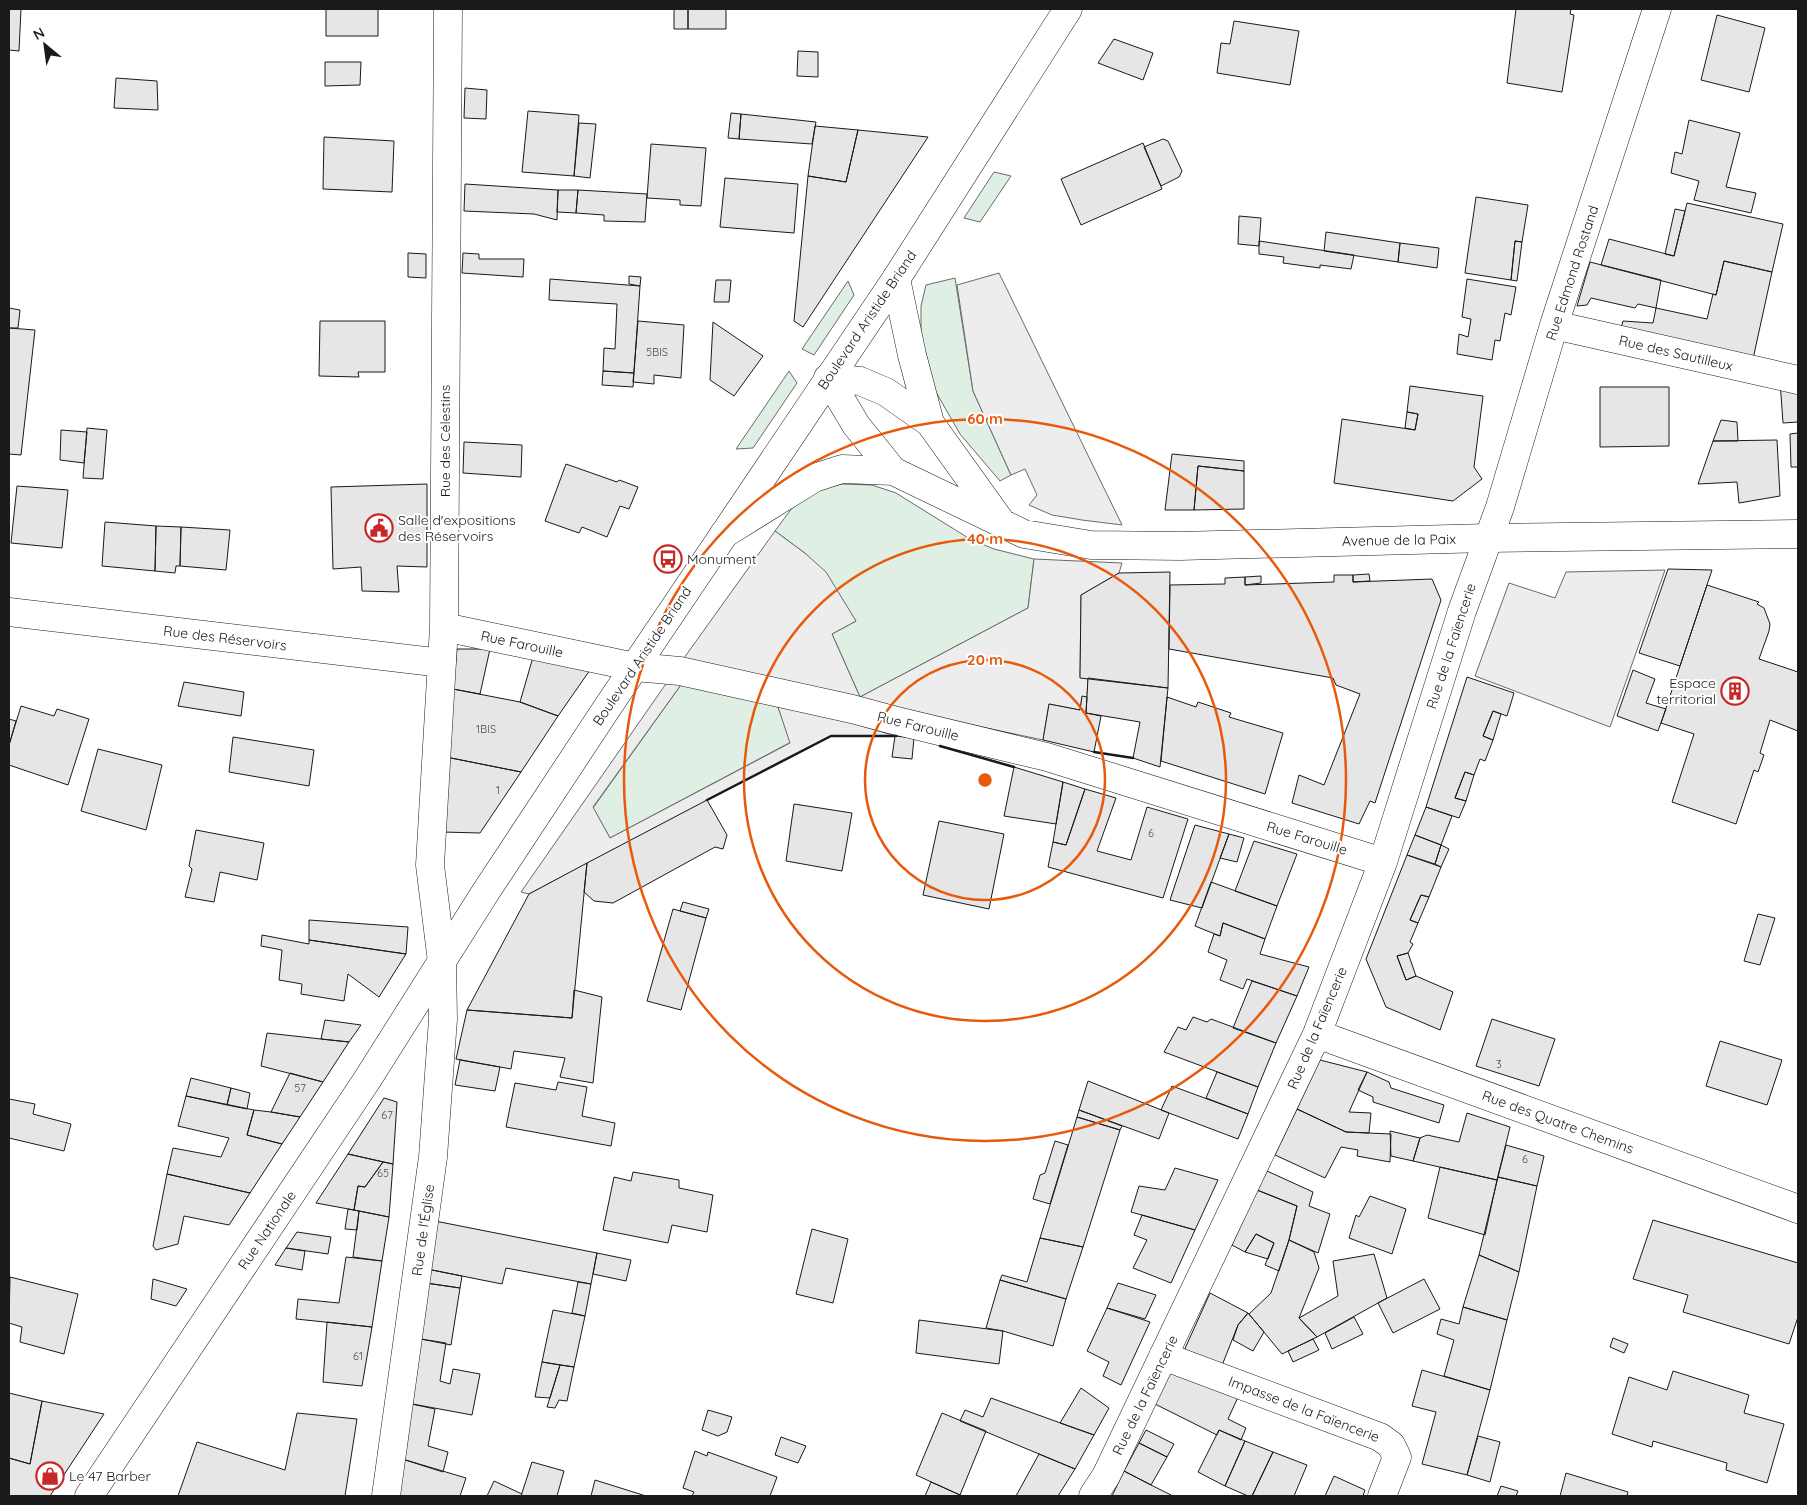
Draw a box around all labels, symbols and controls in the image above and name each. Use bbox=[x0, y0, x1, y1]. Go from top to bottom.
north arrow bbox=[20, 20, 70, 70]
text: N bbox=[30, 23, 48, 44]
street label: Rue Edmond Rostand bbox=[1542, 203, 1602, 343]
street label: Boulevard Aristide Briand bbox=[814, 247, 920, 393]
street label: Rue des Sautilleux bbox=[1617, 331, 1735, 375]
house number: 5BIS bbox=[646, 345, 668, 359]
street label: Rue des Célestins bbox=[436, 385, 454, 497]
text: 60 m bbox=[967, 409, 1003, 428]
place label: Salle d'expositions des Réservoirs bbox=[398, 511, 516, 545]
public building icon: Salle d'expositions des Réservoirs bbox=[364, 513, 394, 543]
text: 40 m bbox=[967, 529, 1003, 548]
street label: Avenue de la Paix bbox=[1342, 530, 1456, 550]
bus stop icon: Monument bbox=[653, 544, 683, 574]
place label: Monument bbox=[687, 550, 757, 568]
street label: Rue de la Faïencerie bbox=[1422, 581, 1480, 711]
street label: Boulevard Aristide Briand bbox=[589, 583, 695, 729]
street label: Rue des Réservoirs bbox=[162, 621, 288, 655]
street label: Rue Farouille bbox=[479, 626, 565, 662]
text: 20 m bbox=[967, 650, 1003, 669]
place label: Espace territorial bbox=[1656, 674, 1716, 708]
building icon: Espace territorial bbox=[1720, 676, 1750, 706]
street label: Rue Farouille bbox=[875, 707, 961, 745]
house number: 1BIS bbox=[476, 722, 496, 736]
centre of rings bbox=[976, 771, 994, 789]
house number: 1 bbox=[496, 783, 500, 797]
street label: Rue Farouille bbox=[1264, 817, 1350, 859]
house number: 6 bbox=[1148, 826, 1154, 840]
street label: Rue de la Faïencerie bbox=[1283, 964, 1351, 1092]
house number: 3 bbox=[1496, 1057, 1502, 1071]
house number: 57 bbox=[294, 1081, 306, 1095]
street label: Rue des Quatre Chemins bbox=[1480, 1086, 1636, 1158]
house number: 67 bbox=[381, 1108, 393, 1122]
house number: 6 bbox=[1522, 1152, 1528, 1166]
house number: 65 bbox=[377, 1166, 389, 1180]
street label: Rue de l'Église bbox=[408, 1183, 438, 1277]
street label: Rue Nationale bbox=[234, 1187, 300, 1273]
street label: Rue de la Faïencerie bbox=[1108, 1332, 1182, 1458]
house number: 61 bbox=[353, 1349, 363, 1363]
street label: Impasse de la Faïencerie bbox=[1226, 1372, 1382, 1446]
shop icon: Le 47 Barber bbox=[35, 1461, 65, 1491]
place label: Le 47 Barber bbox=[69, 1467, 152, 1485]

